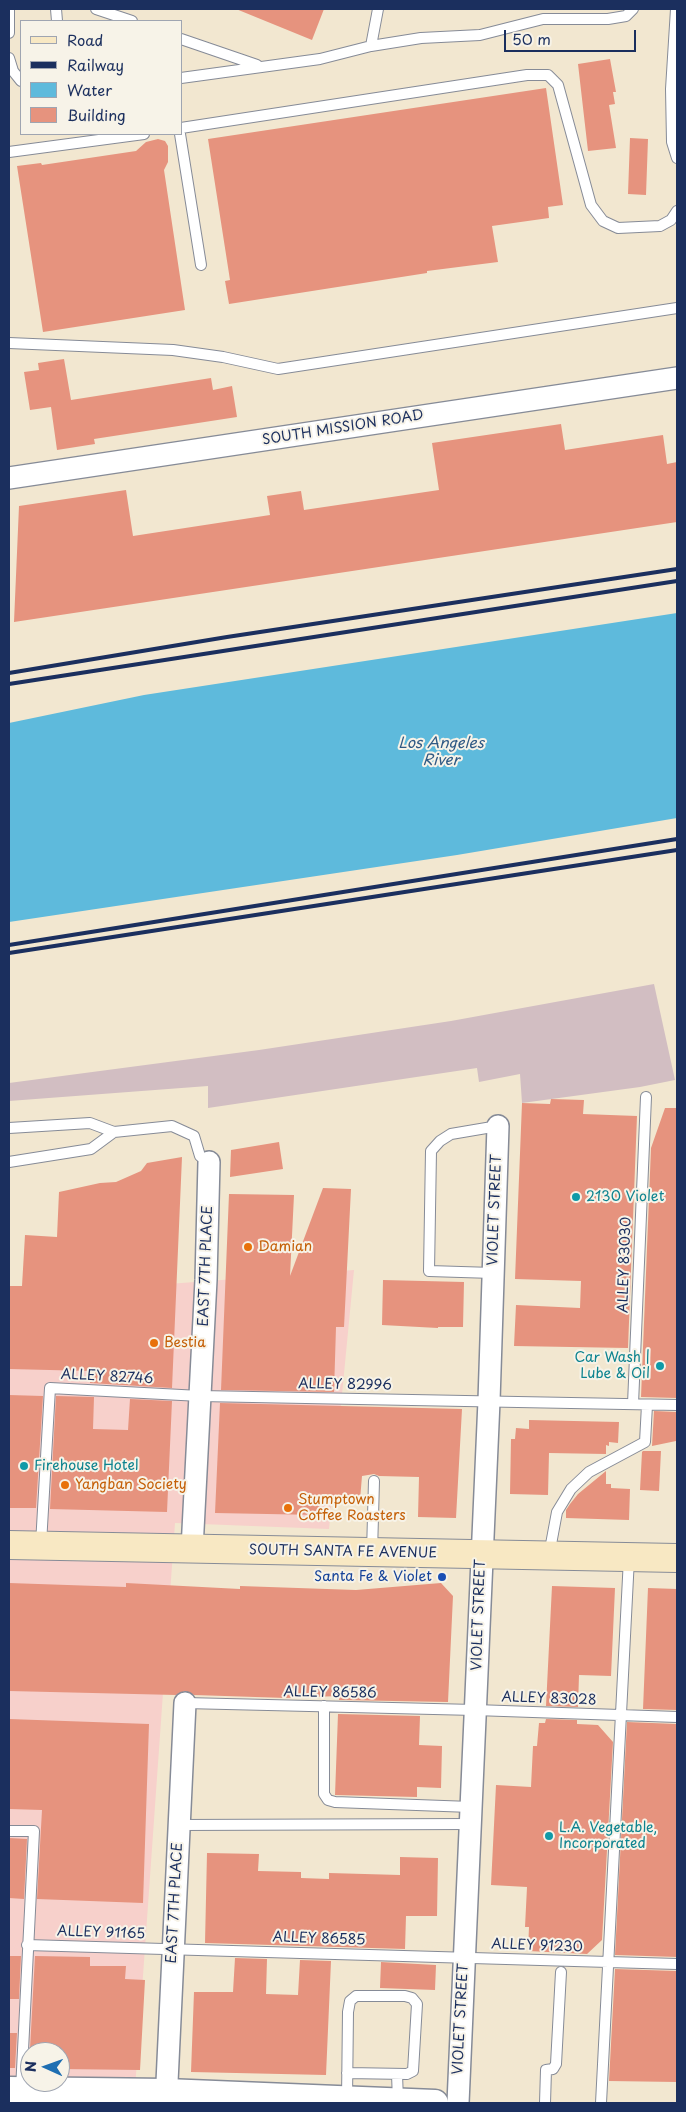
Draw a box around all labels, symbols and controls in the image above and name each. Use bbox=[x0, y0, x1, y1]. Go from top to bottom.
legend bbox=[20, 20, 182, 135]
scale bar bbox=[506, 20, 638, 52]
text: 50 m bbox=[512, 27, 551, 50]
text: Road bbox=[67, 28, 103, 51]
text: Railway bbox=[67, 53, 124, 76]
text: Water bbox=[67, 78, 112, 101]
text: Building bbox=[67, 103, 126, 126]
street label: SOUTH MISSION ROAD bbox=[261, 407, 425, 449]
water label: Los Angeles River bbox=[398, 735, 484, 770]
street label: VIOLET STREET bbox=[485, 1154, 505, 1266]
place label: 2130 Violet bbox=[586, 1189, 664, 1205]
marker: 2130 Violet bbox=[570, 1191, 582, 1203]
street label: EAST 7TH PLACE bbox=[195, 1205, 217, 1327]
street label: ALLEY 83030 bbox=[615, 1217, 635, 1313]
place label: Damian bbox=[258, 1239, 312, 1255]
marker: Damian bbox=[242, 1241, 254, 1253]
place label: Bestia bbox=[164, 1335, 206, 1351]
marker: Bestia bbox=[148, 1337, 160, 1349]
place label: Car Wash | Lube & Oil bbox=[575, 1350, 650, 1382]
marker: Car Wash | Lube & Oil bbox=[654, 1360, 666, 1372]
street label: ALLEY 82746 bbox=[60, 1366, 154, 1388]
street label: ALLEY 82996 bbox=[298, 1376, 392, 1394]
place label: Firehouse Hotel bbox=[34, 1458, 139, 1474]
marker: Firehouse Hotel bbox=[18, 1460, 30, 1472]
place label: Yangban Society bbox=[75, 1477, 187, 1493]
marker: Yangban Society bbox=[59, 1479, 71, 1491]
place label: Stumptown Coffee Roasters bbox=[298, 1492, 406, 1524]
marker: Stumptown Coffee Roasters bbox=[282, 1502, 294, 1514]
street label: SOUTH SANTA FE AVENUE bbox=[249, 1542, 437, 1562]
street label: VIOLET STREET bbox=[469, 1559, 489, 1671]
place label: Santa Fe & Violet bbox=[314, 1569, 432, 1585]
marker: Santa Fe & Violet bbox=[436, 1571, 448, 1583]
street label: ALLEY 86586 bbox=[283, 1684, 377, 1702]
street label: ALLEY 83028 bbox=[501, 1689, 597, 1709]
place label: L.A. Vegetable, Incorporated bbox=[559, 1820, 657, 1852]
marker: L.A. Vegetable, Incorporated bbox=[543, 1830, 555, 1842]
street label: EAST 7TH PLACE bbox=[163, 1842, 187, 1964]
street label: ALLEY 91165 bbox=[57, 1923, 145, 1943]
street label: ALLEY 86585 bbox=[272, 1929, 366, 1949]
street label: ALLEY 91230 bbox=[491, 1936, 583, 1956]
street label: VIOLET STREET bbox=[450, 1963, 472, 2075]
north arrow bbox=[20, 2042, 70, 2092]
text: N bbox=[20, 2061, 41, 2072]

